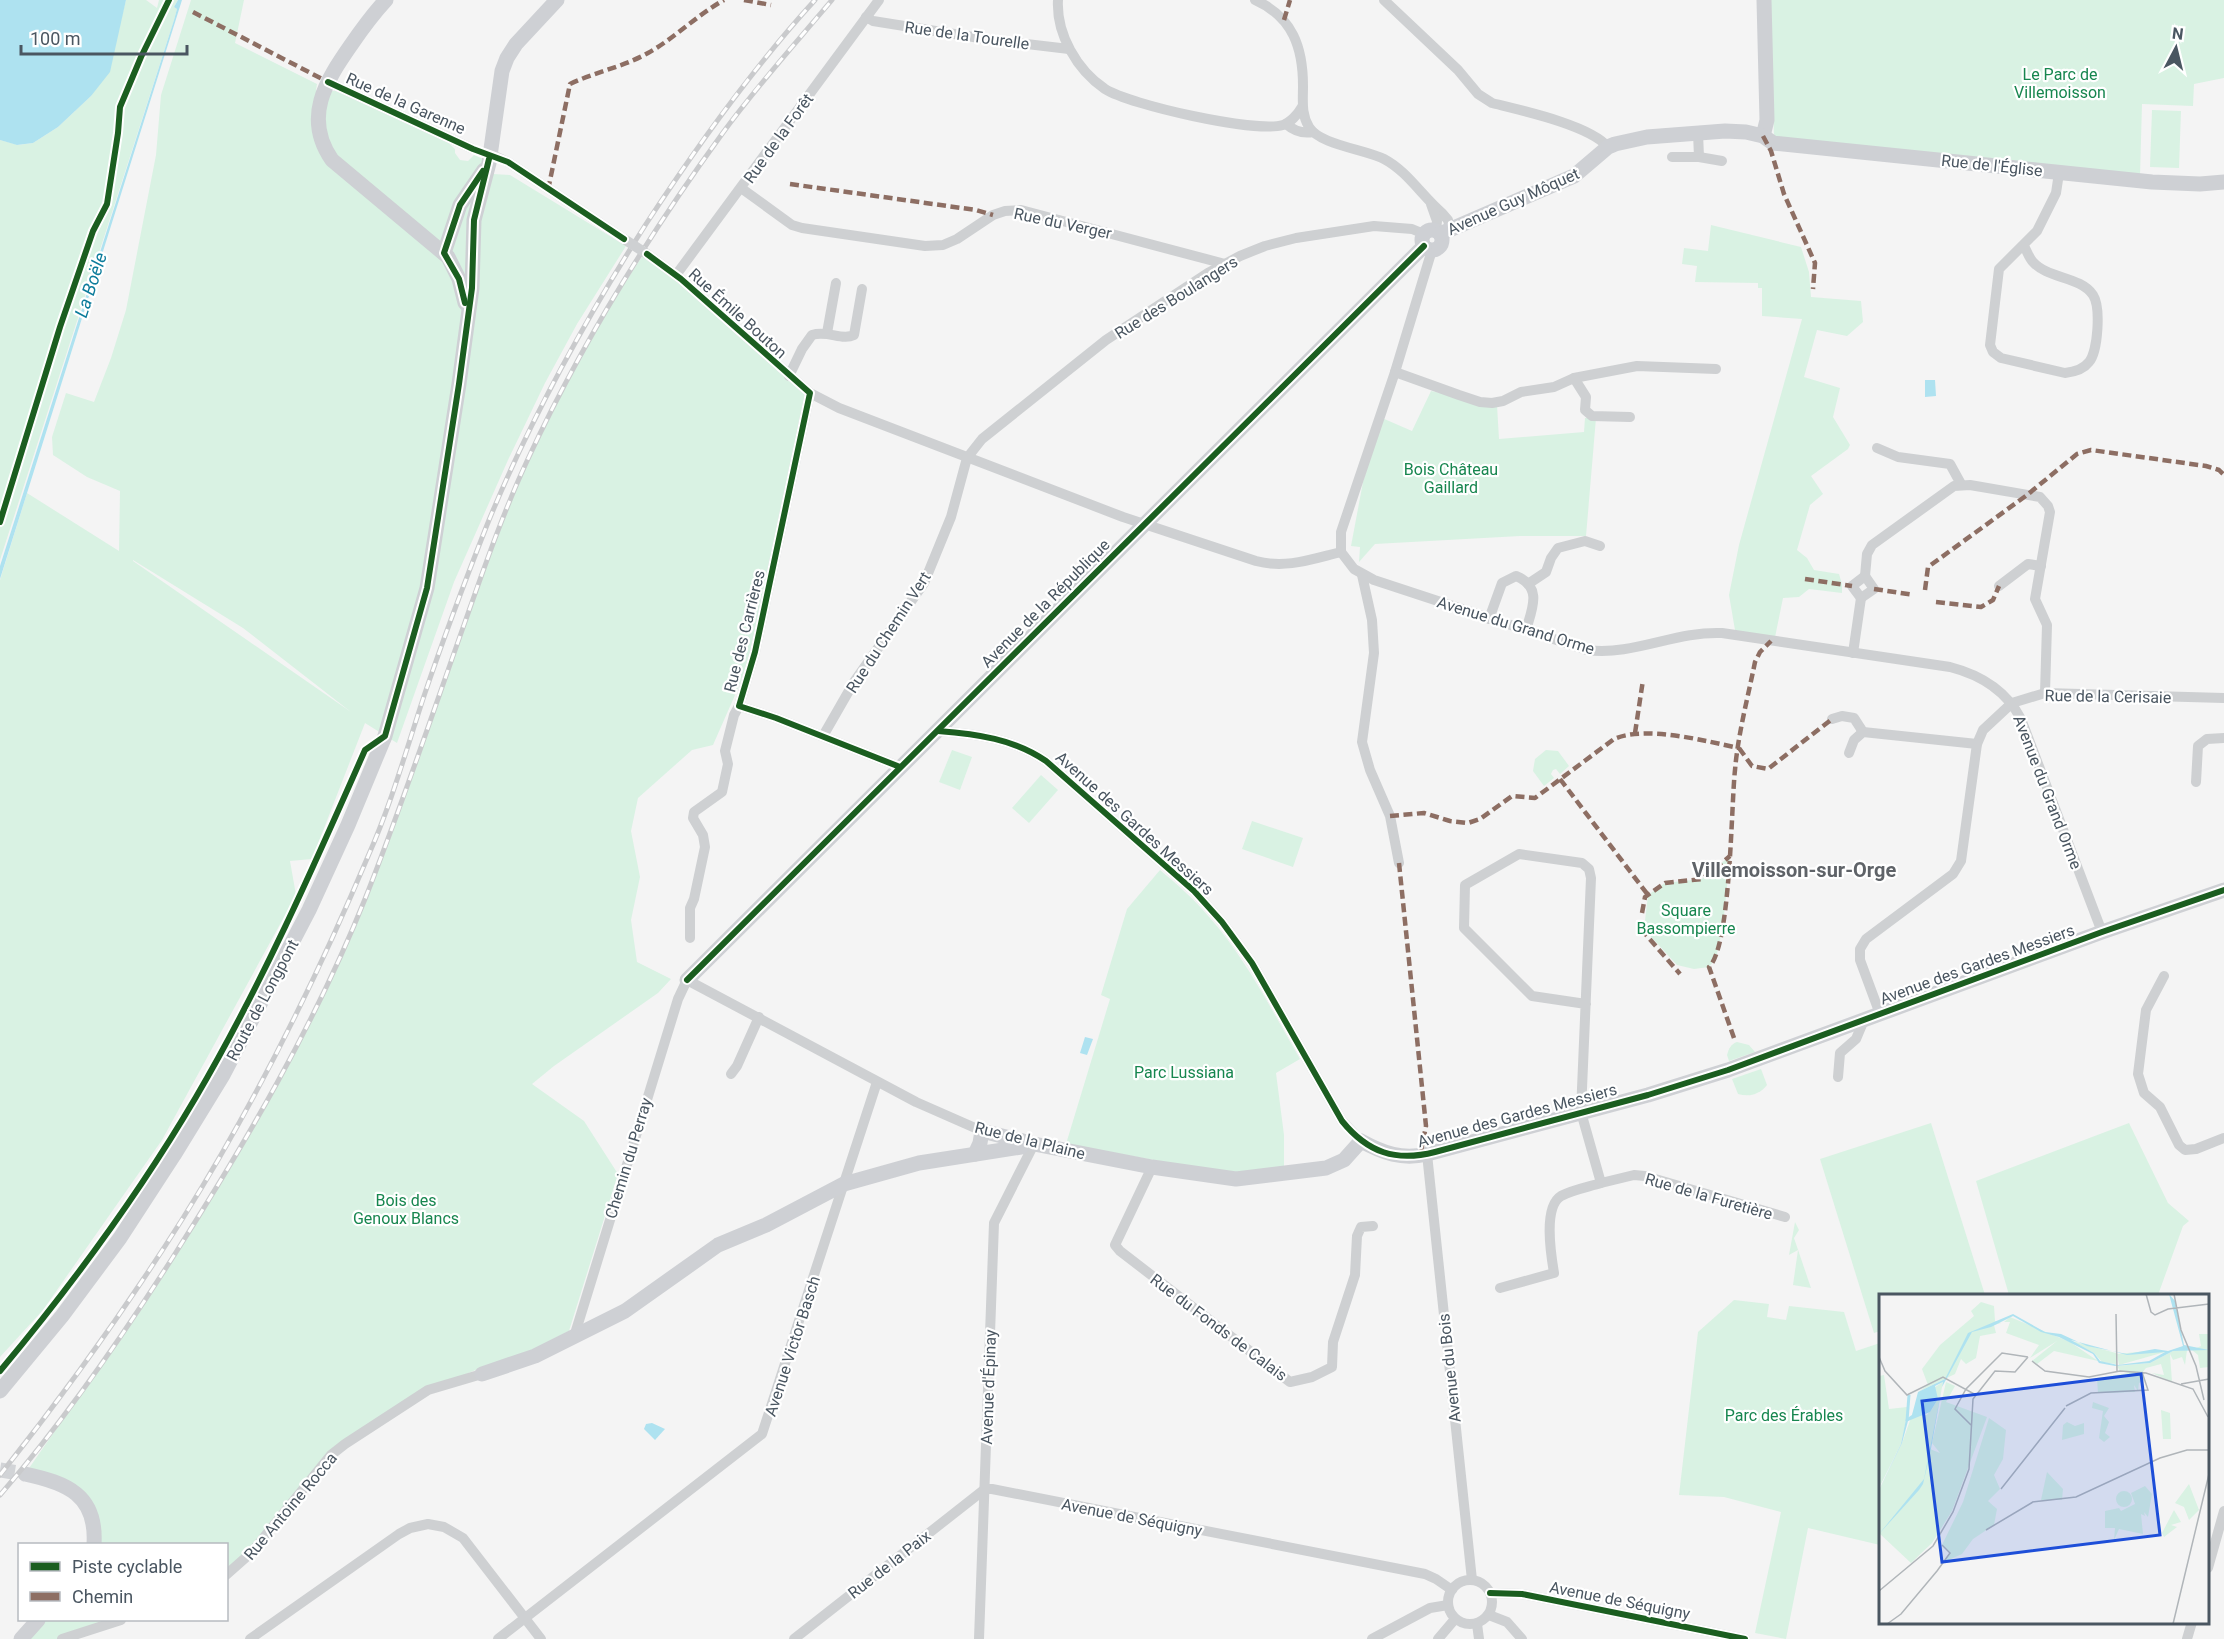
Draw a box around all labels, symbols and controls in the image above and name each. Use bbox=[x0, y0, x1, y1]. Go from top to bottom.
street label: Rue de la Tourelle bbox=[903, 17, 1030, 54]
scale bar bbox=[21, 18, 188, 56]
north arrow bbox=[2146, 18, 2206, 78]
text: N bbox=[2171, 23, 2185, 44]
text: 100 m bbox=[30, 28, 81, 49]
park label: Le Parc de Villemoisson bbox=[2014, 65, 2106, 102]
street label: Rue de la Garenne bbox=[343, 69, 468, 138]
street label: Rue de la Forêt bbox=[740, 90, 817, 187]
street label: Rue de l'Église bbox=[1940, 151, 2044, 180]
street label: Avenue Guy Môquet bbox=[1444, 164, 1582, 239]
street label: Rue du Verger bbox=[1012, 204, 1114, 243]
water label: La Boële bbox=[70, 250, 111, 320]
street label: Rue des Boulangers bbox=[1111, 252, 1241, 343]
street label: Rue Émile Bouton bbox=[685, 264, 791, 362]
park label: Bois Château Gaillard bbox=[1404, 460, 1498, 497]
street label: Avenue de la République bbox=[977, 535, 1113, 671]
street label: Rue des Carrières bbox=[720, 568, 769, 694]
street label: Rue du Chemin Vert bbox=[842, 568, 935, 696]
street label: Avenue du Grand Orme bbox=[1435, 592, 1597, 658]
street label: Rue de la Cerisaie bbox=[2044, 686, 2172, 707]
street label: Avenue du Grand Orme bbox=[2009, 712, 2086, 872]
street label: Avenue des Gardes Messiers bbox=[1052, 748, 1217, 899]
district label: Villemoisson-sur-Orge bbox=[1692, 858, 1896, 882]
park label: Square Bassompierre bbox=[1637, 901, 1735, 938]
street label: Avenue des Gardes Messiers bbox=[1877, 920, 2077, 1009]
street label: Route de Longpont bbox=[222, 936, 302, 1064]
park label: Parc Lussiana bbox=[1134, 1063, 1234, 1082]
street label: Avenue des Gardes Messiers bbox=[1415, 1080, 1619, 1151]
street label: Chemin du Perray bbox=[601, 1095, 656, 1221]
street label: Rue de la Plaine bbox=[973, 1118, 1087, 1163]
street label: Rue de la Furetière bbox=[1643, 1169, 1775, 1224]
park label: Bois des Genoux Blancs bbox=[353, 1191, 459, 1228]
street label: Rue du Fonds de Calais bbox=[1147, 1270, 1291, 1385]
street label: Avenue Victor Basch bbox=[761, 1274, 824, 1419]
inset map bbox=[1879, 1294, 2209, 1624]
street label: Avenue du Bois bbox=[1434, 1313, 1465, 1423]
street label: Avenue d'Épinay bbox=[977, 1329, 1000, 1445]
park label: Parc des Érables bbox=[1725, 1406, 1843, 1425]
street label: Rue Antoine Rocca bbox=[240, 1449, 341, 1564]
street label: Avenue de Séquigny bbox=[1060, 1495, 1204, 1541]
street label: Rue de la Paix bbox=[844, 1526, 934, 1603]
legend bbox=[18, 1543, 228, 1621]
text: Piste cyclable bbox=[72, 1556, 182, 1577]
street label: Avenue de Séquigny bbox=[1548, 1578, 1692, 1624]
text: Chemin bbox=[72, 1586, 133, 1607]

